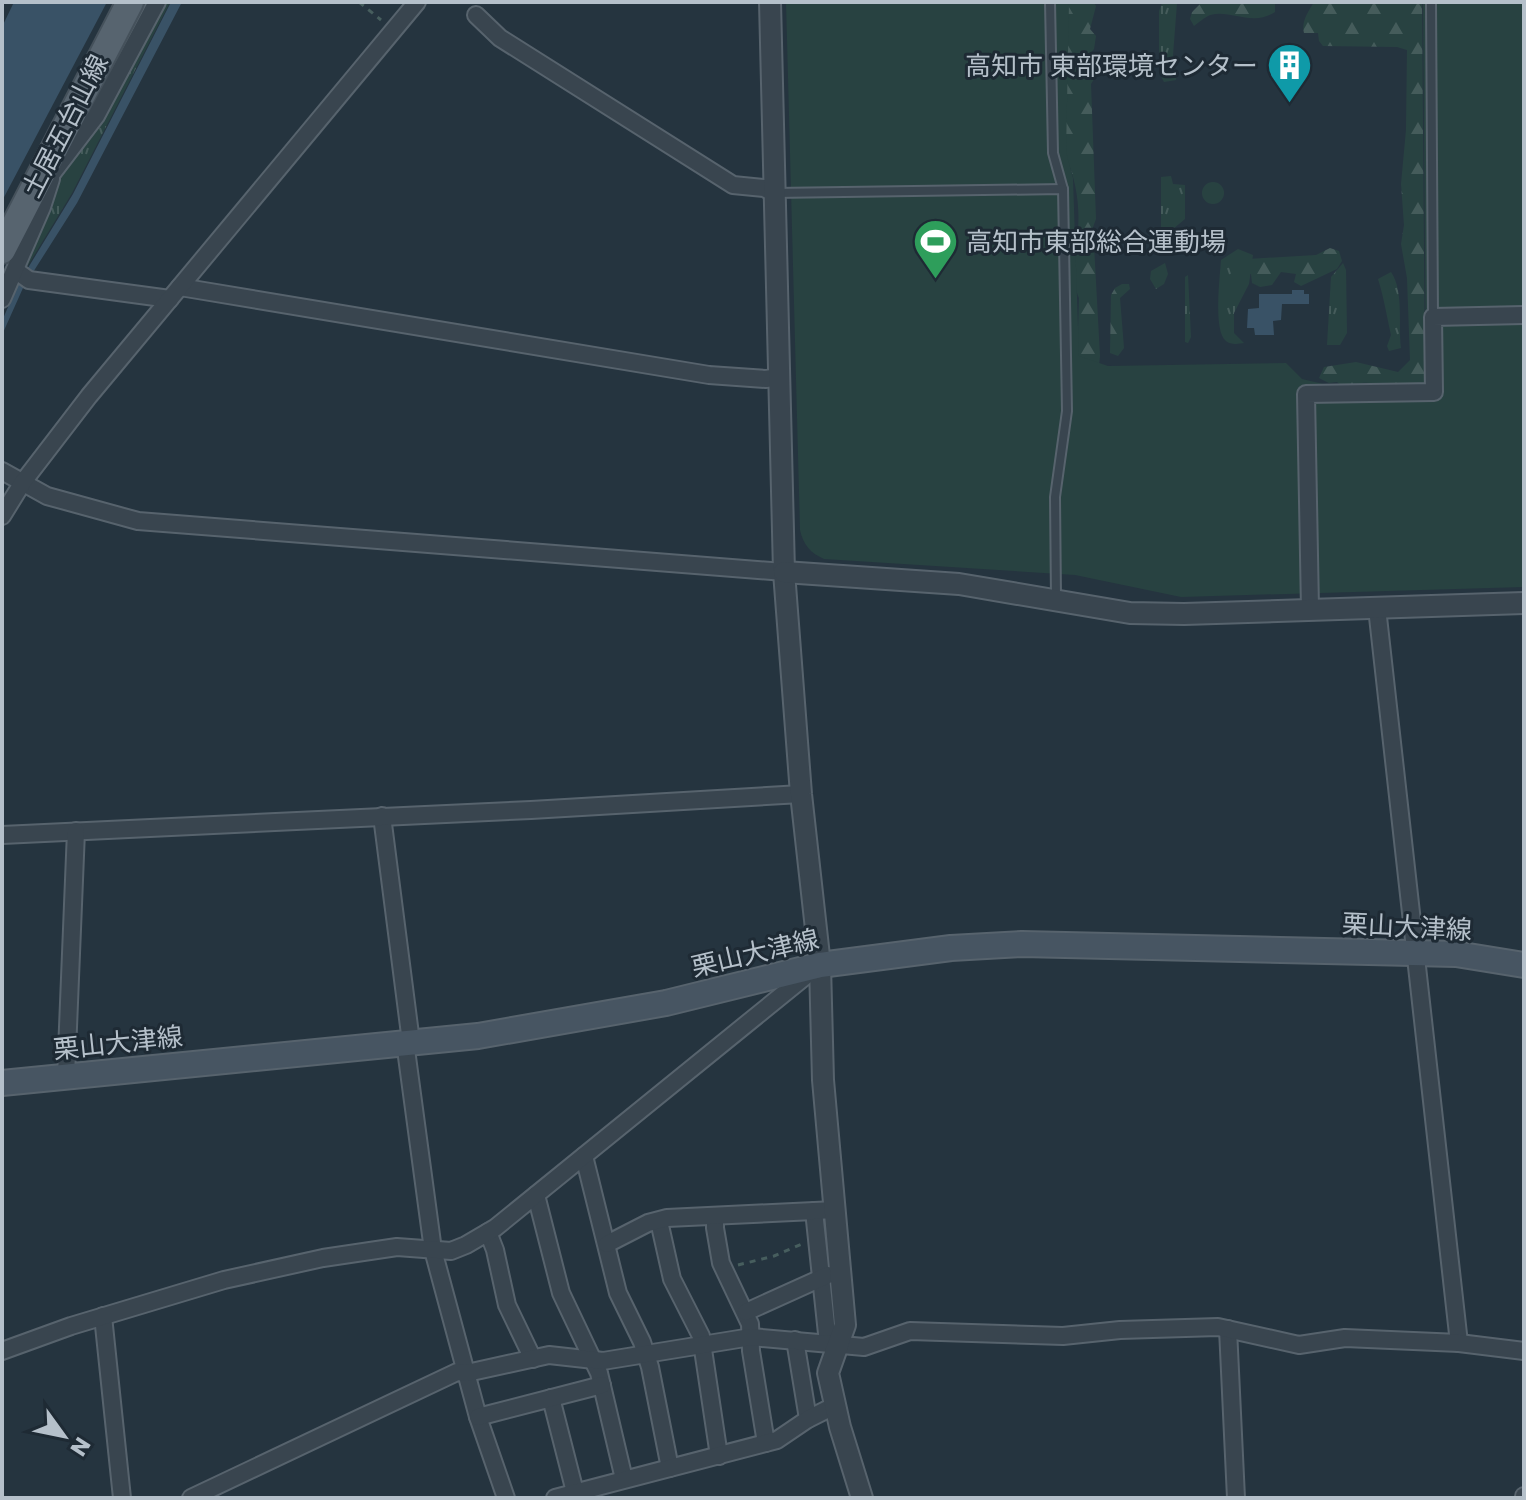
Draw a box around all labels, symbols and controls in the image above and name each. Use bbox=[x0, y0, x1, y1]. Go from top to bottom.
building icon: 高知市 東部環境センター bbox=[1265, 42, 1313, 105]
street label: 土居五台山線 bbox=[14, 48, 116, 204]
place label: 高知市 東部環境センター bbox=[965, 48, 1258, 84]
sports icon: 高知市東部総合運動場 bbox=[911, 218, 959, 281]
place label: 高知市東部総合運動場 bbox=[966, 224, 1226, 260]
street label: 栗山大津線 bbox=[1341, 906, 1473, 948]
street label: 栗山大津線 bbox=[688, 921, 822, 985]
street label: 栗山大津線 bbox=[51, 1018, 185, 1068]
north arrow bbox=[24, 1396, 104, 1476]
text: N bbox=[63, 1431, 98, 1462]

